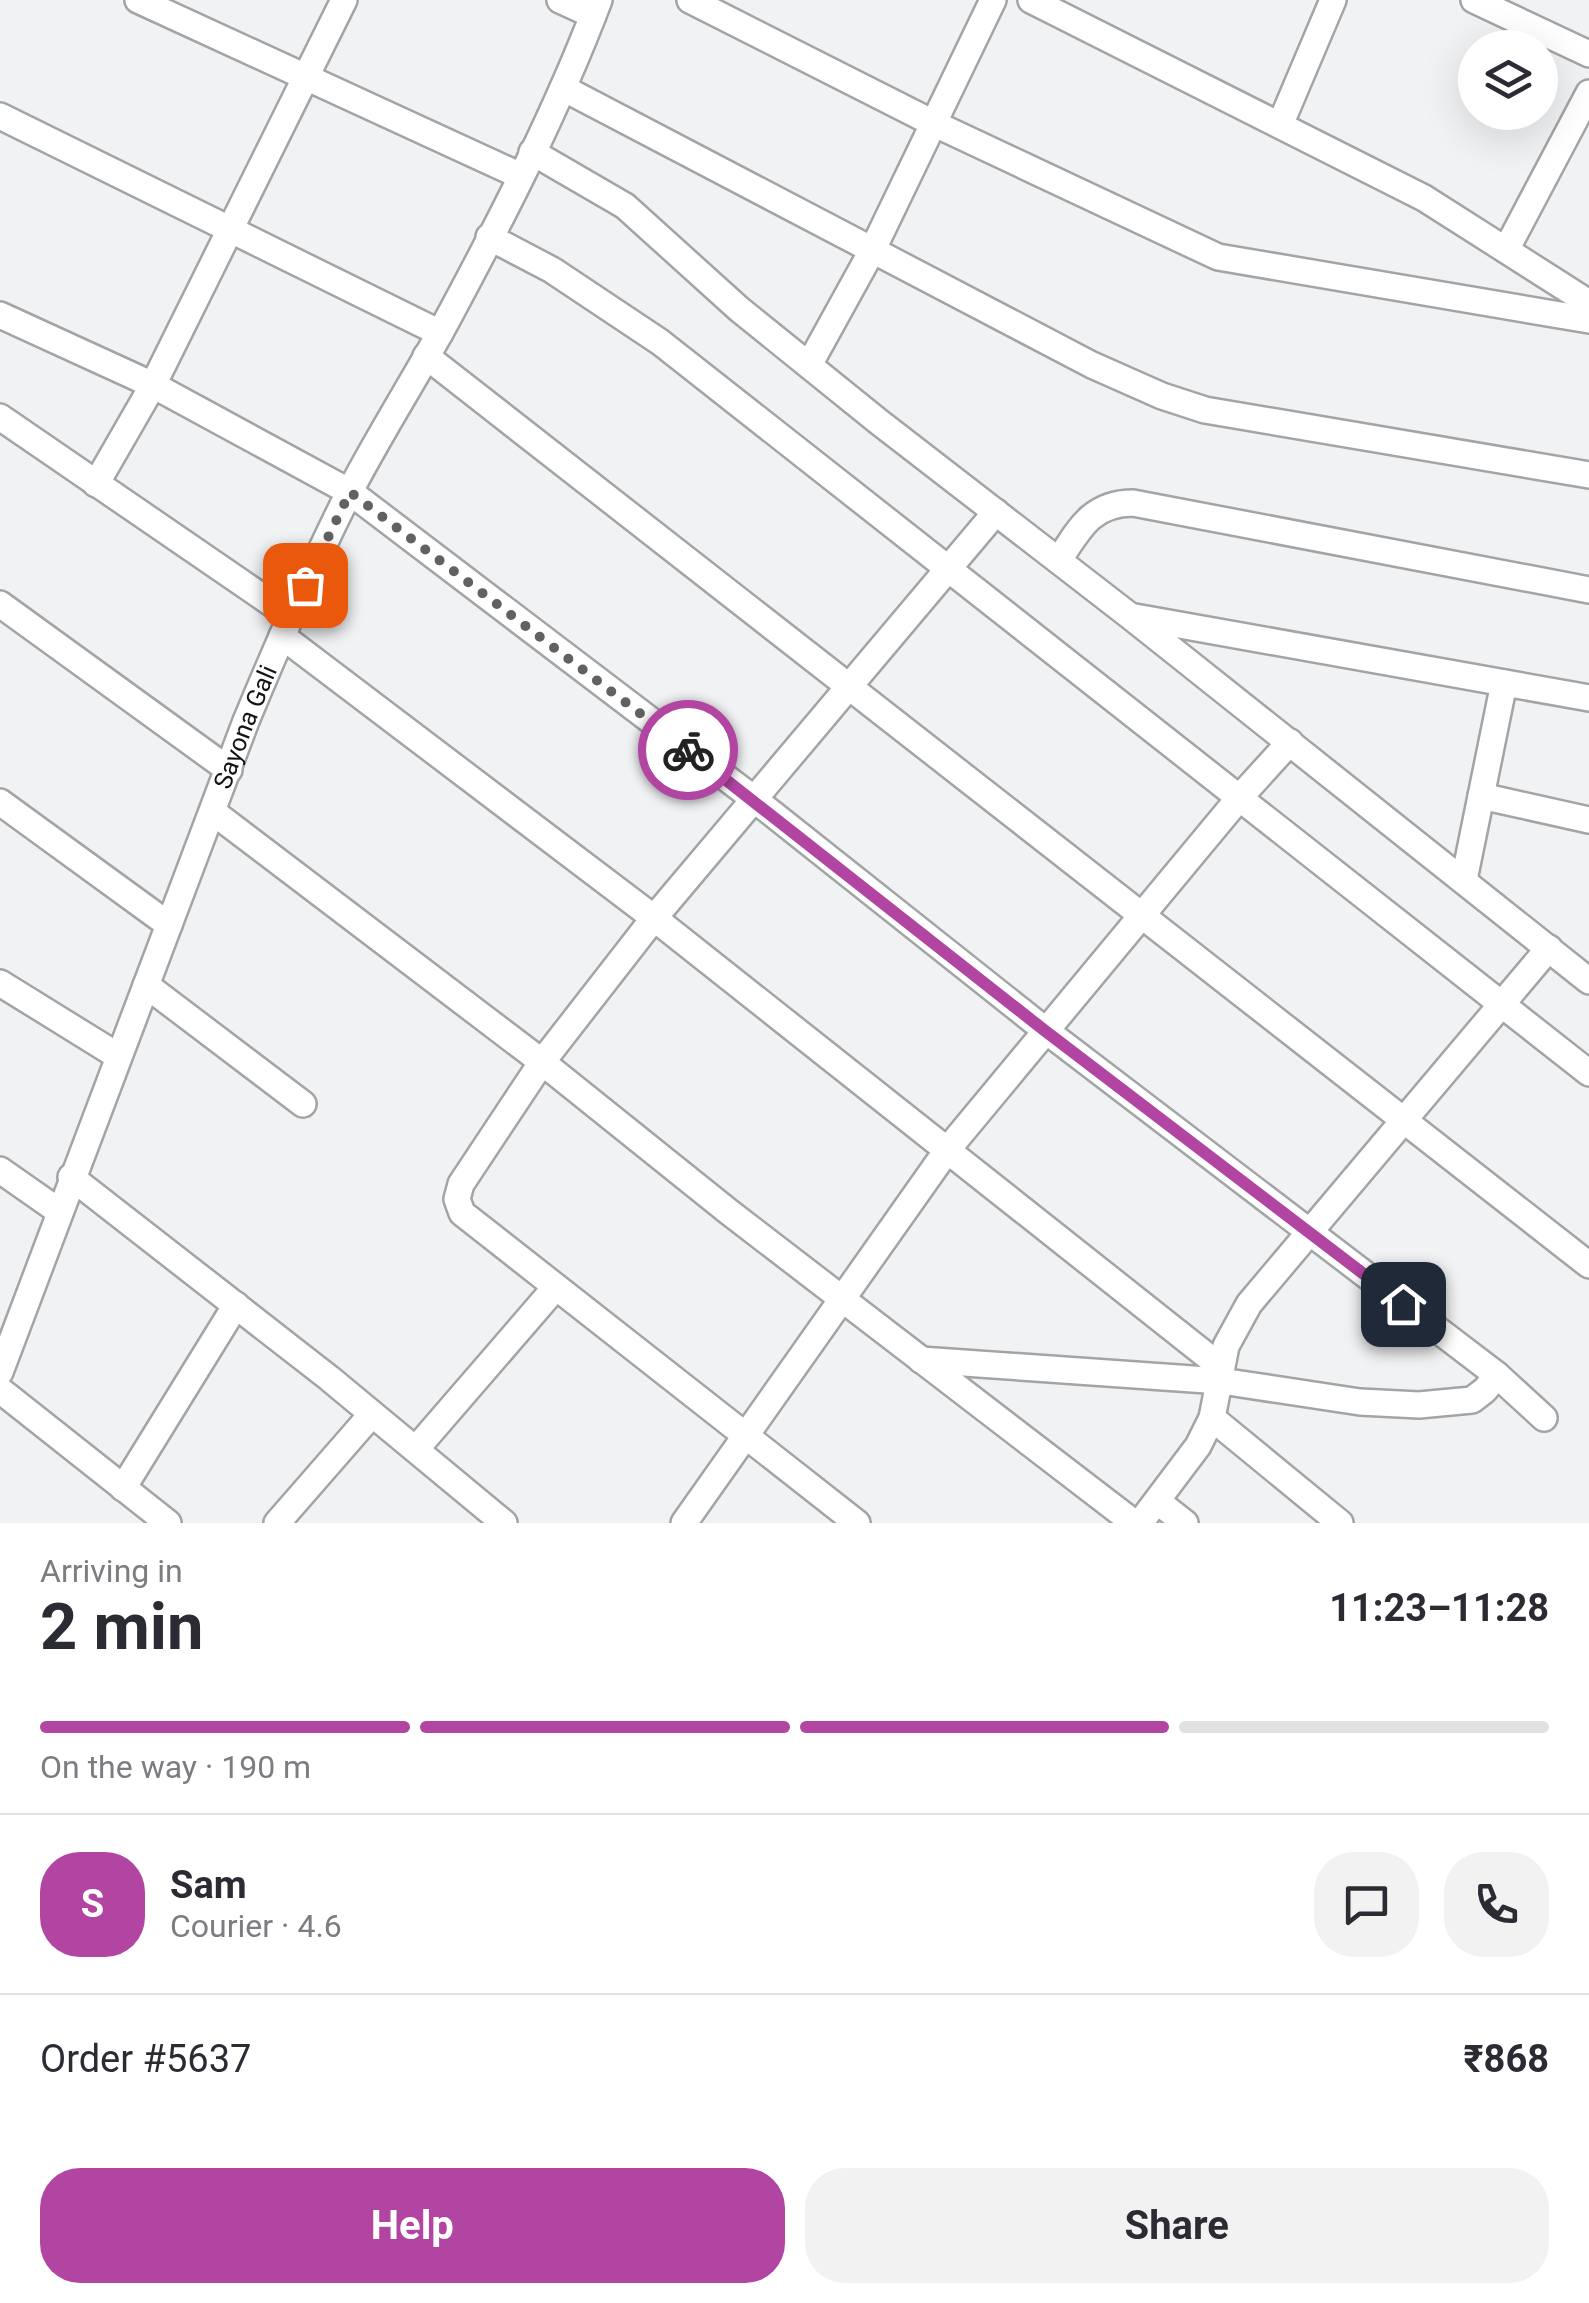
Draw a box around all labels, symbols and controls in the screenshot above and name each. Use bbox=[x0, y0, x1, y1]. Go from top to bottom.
map controls bbox=[1458, 30, 1558, 130]
button: layers bbox=[1458, 30, 1558, 130]
pin bbox=[263, 543, 348, 628]
icon: bag bbox=[278, 558, 333, 613]
street label: Sayona Gali bbox=[207, 661, 282, 793]
courier bbox=[638, 700, 738, 800]
icon: bike bbox=[661, 723, 716, 778]
pin bbox=[1361, 1262, 1446, 1347]
icon: home bbox=[1376, 1277, 1431, 1332]
text: Arriving in bbox=[40, 1552, 183, 1590]
text: 11:23–11:28 bbox=[1329, 1586, 1549, 1630]
text: 2 min bbox=[40, 1589, 203, 1665]
text: On the way · 190 m bbox=[40, 1748, 311, 1786]
button: chat bbox=[1314, 1852, 1419, 1957]
button: phone bbox=[1444, 1852, 1549, 1957]
text: Sam bbox=[170, 1863, 247, 1907]
text: S bbox=[81, 1882, 104, 1926]
text: Courier · 4.6 bbox=[170, 1907, 342, 1945]
text: Order #5637 bbox=[40, 2037, 251, 2081]
text: ₹868 bbox=[1464, 2037, 1549, 2081]
button: Help bbox=[40, 2168, 785, 2283]
button: Share bbox=[805, 2168, 1549, 2283]

